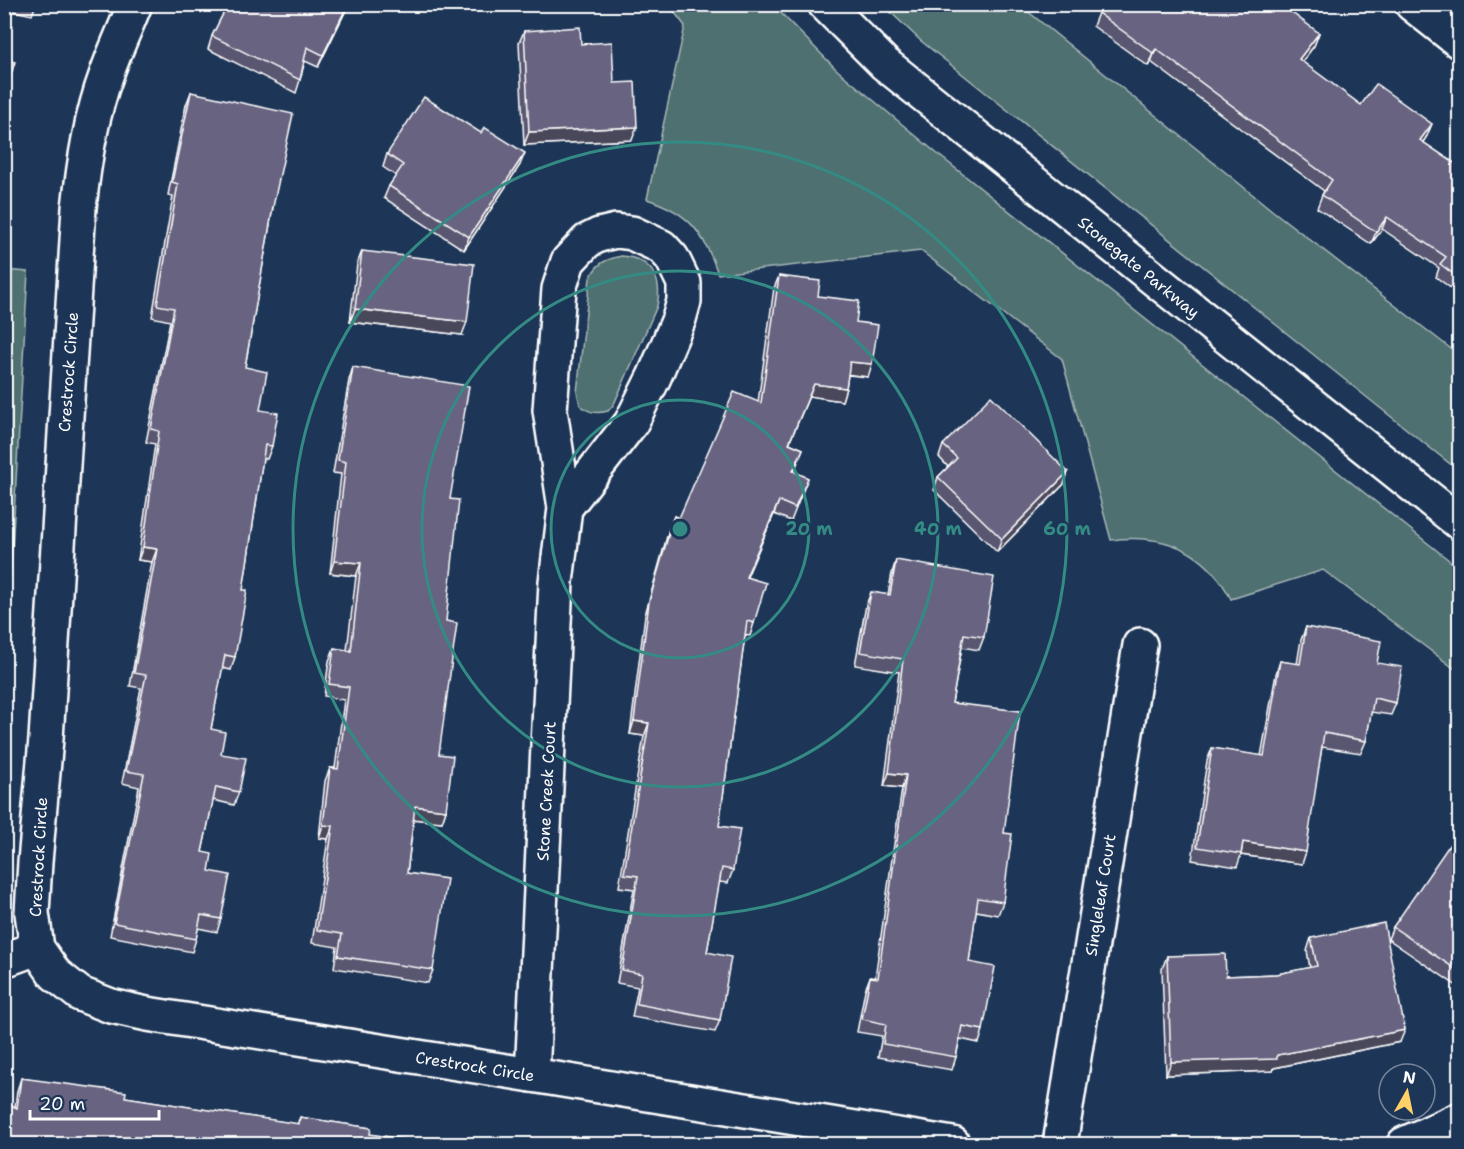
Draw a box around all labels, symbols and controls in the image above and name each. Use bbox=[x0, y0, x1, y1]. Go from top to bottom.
street label: Stonegate Parkway bbox=[1073, 212, 1204, 323]
street label: Crestrock Circle bbox=[54, 311, 83, 433]
text: 20 m bbox=[785, 517, 833, 541]
text: 40 m bbox=[914, 517, 962, 541]
text: 60 m bbox=[1043, 517, 1091, 541]
centre of rings bbox=[670, 519, 690, 539]
street label: Stone Creek Court bbox=[532, 721, 561, 861]
street label: Crestrock Circle bbox=[25, 797, 52, 918]
street label: Singleleaf Court bbox=[1080, 833, 1121, 958]
street label: Crestrock Circle bbox=[414, 1047, 536, 1086]
north arrow bbox=[1377, 1062, 1437, 1122]
text: N bbox=[1401, 1066, 1417, 1089]
scale bar bbox=[30, 1083, 159, 1121]
text: 20 m bbox=[39, 1092, 85, 1116]

